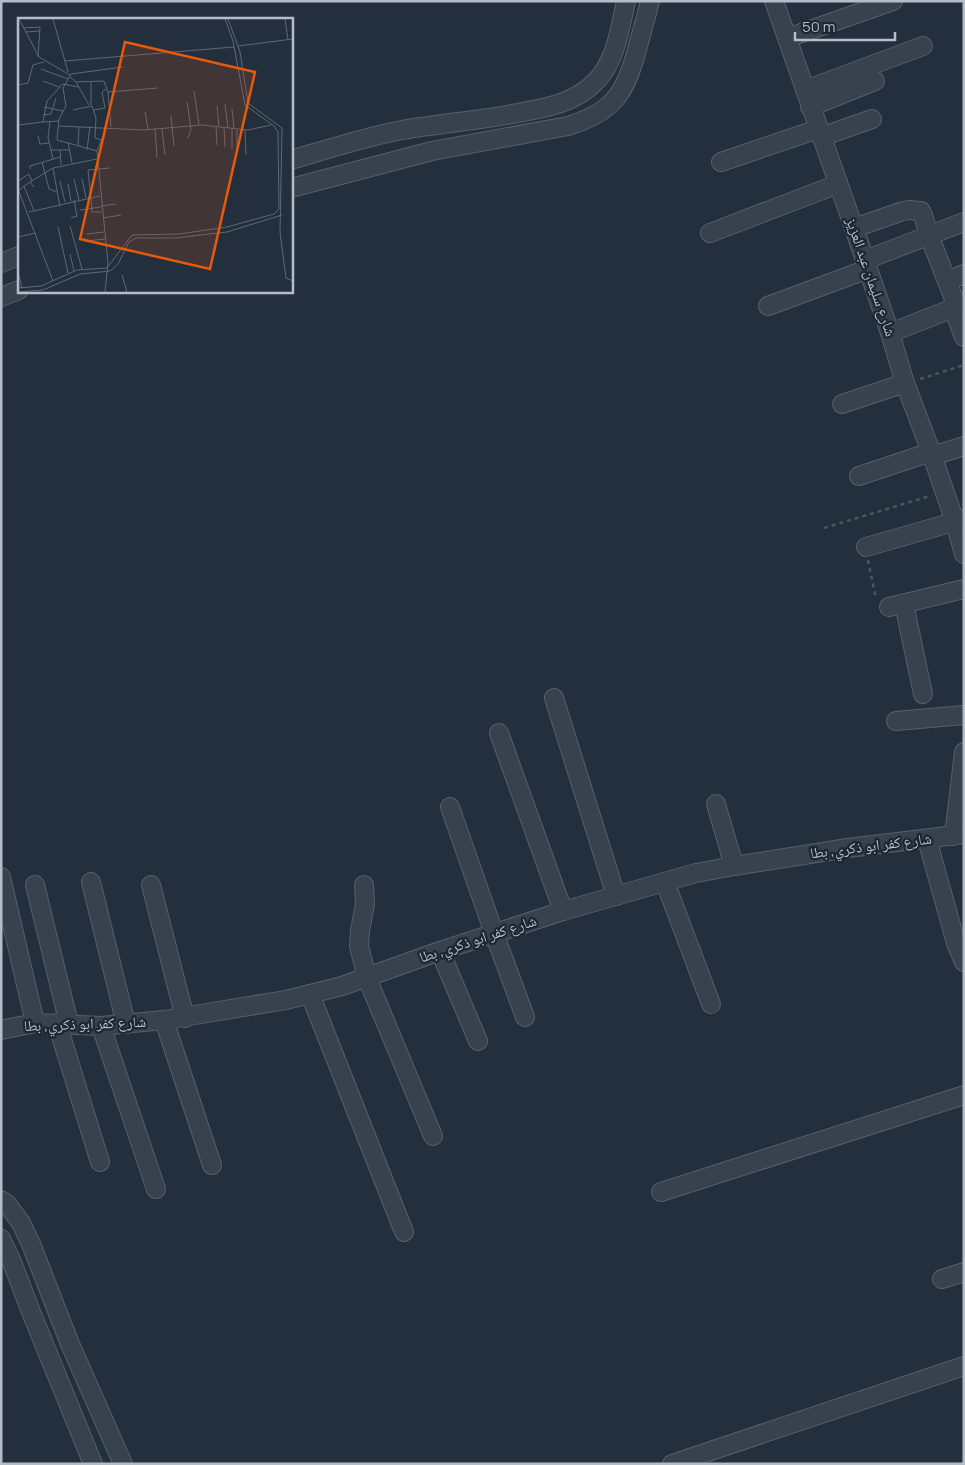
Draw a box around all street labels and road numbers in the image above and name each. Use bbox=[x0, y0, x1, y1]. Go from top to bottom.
street label: شارع سليمان عبد العزيز bbox=[841, 214, 902, 339]
street label: شارع كفر ابو ذكري, بطا bbox=[809, 828, 933, 865]
street label: شارع كفر ابو ذكري, بطا bbox=[416, 910, 540, 969]
street label: شارع كفر ابو ذكري, بطا bbox=[23, 1011, 147, 1038]

